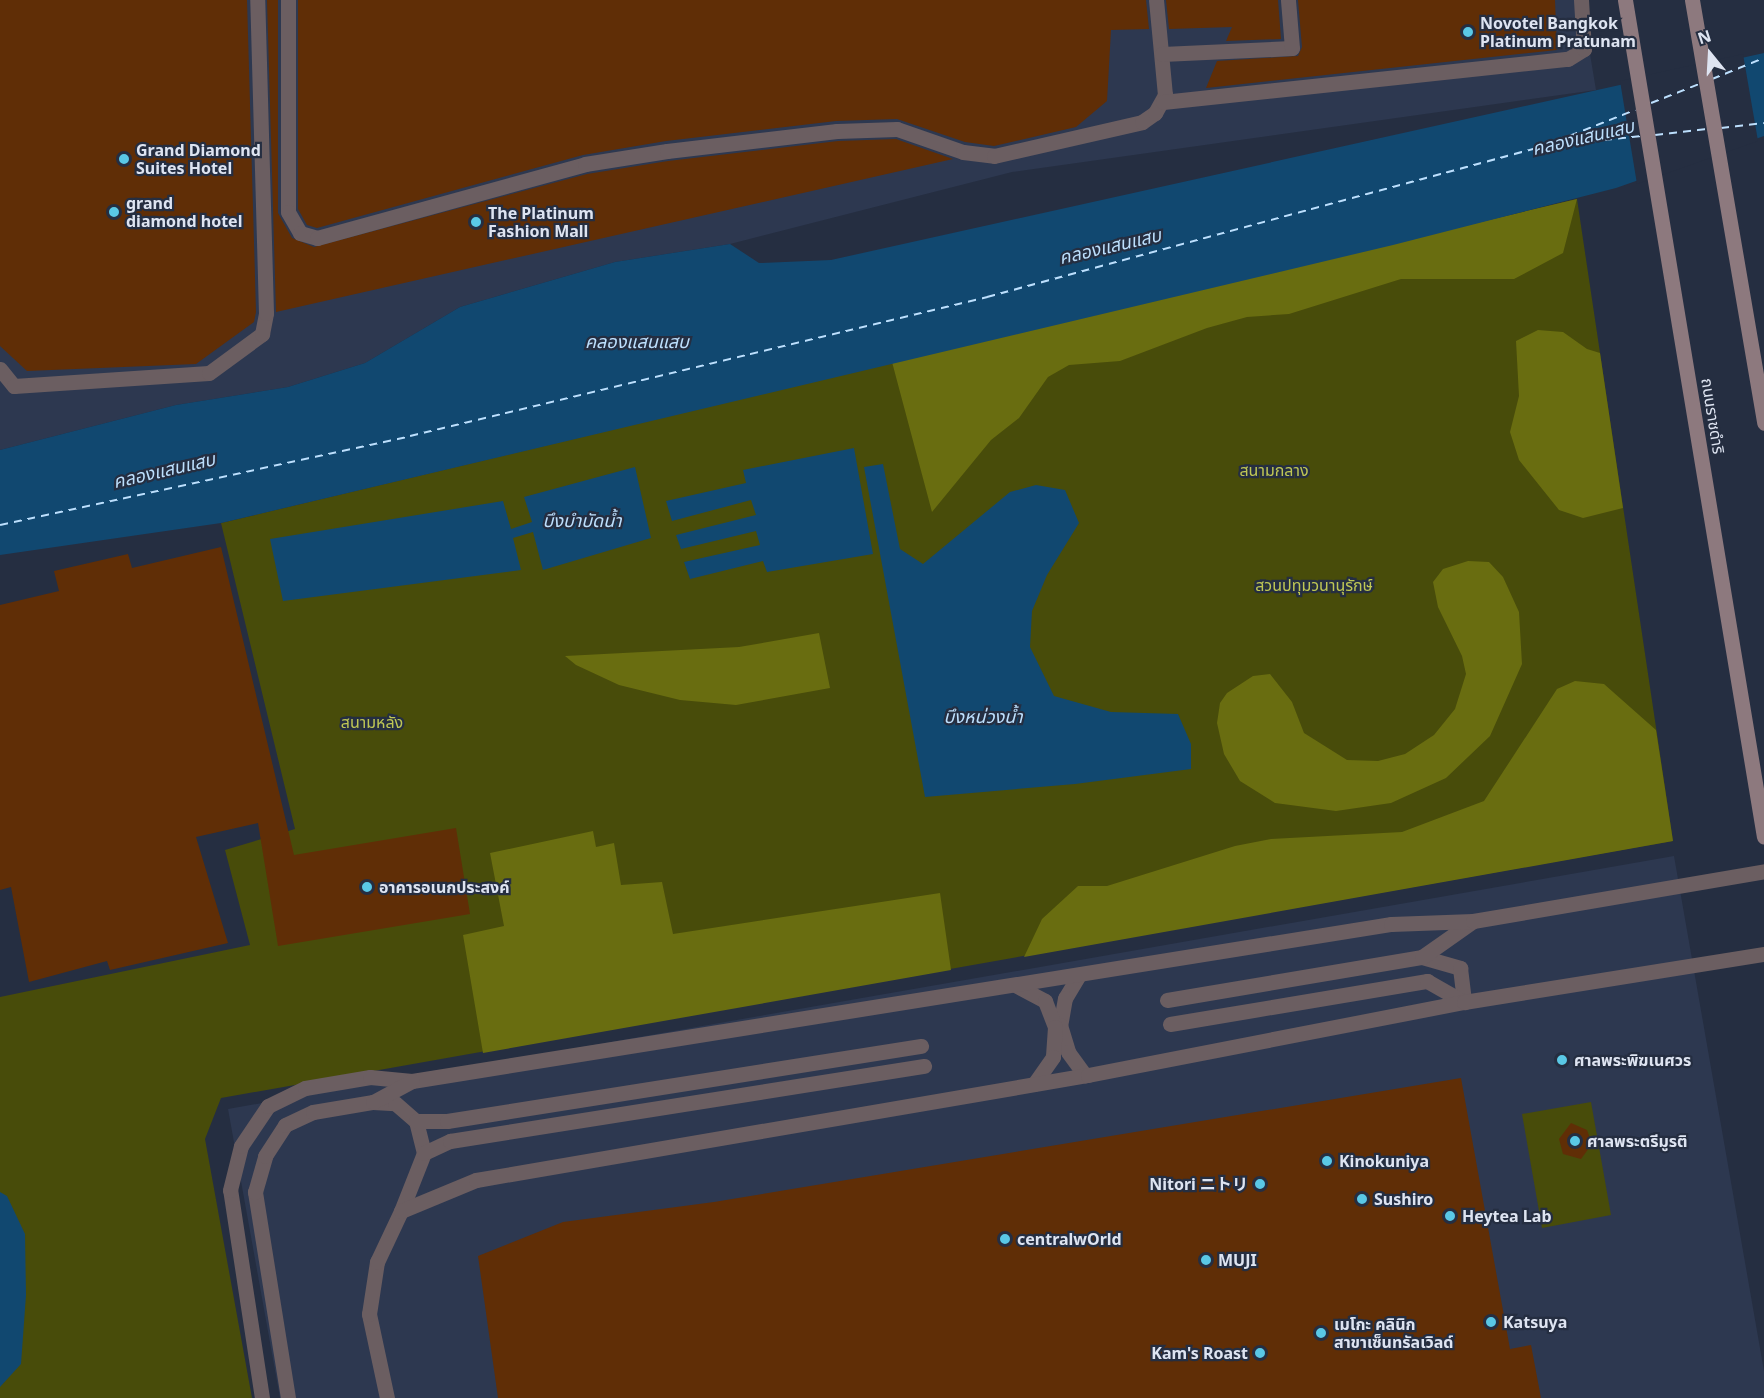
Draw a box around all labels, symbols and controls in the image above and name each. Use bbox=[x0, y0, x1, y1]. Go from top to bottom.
place label: Novotel Bangkok Platinum Pratunam bbox=[1480, 13, 1636, 51]
north arrow bbox=[1680, 24, 1740, 84]
text: N bbox=[1695, 24, 1714, 49]
marker: Novotel Bangkok Platinum Pratunam bbox=[1461, 25, 1475, 39]
water label: คลองแสนแสบ bbox=[1530, 115, 1636, 159]
place label: Grand Diamond Suites Hotel bbox=[136, 140, 261, 178]
marker: Grand Diamond Suites Hotel bbox=[117, 152, 131, 166]
place label: grand diamond hotel bbox=[126, 193, 242, 231]
place label: The Platinum Fashion Mall bbox=[488, 203, 594, 241]
marker: grand diamond hotel bbox=[107, 205, 121, 219]
marker: The Platinum Fashion Mall bbox=[469, 215, 483, 229]
water label: คลองแสนแสบ bbox=[1057, 224, 1163, 268]
water label: คลองแสนแสบ bbox=[585, 330, 689, 352]
street label: ถนนราชดำริ bbox=[1698, 377, 1728, 455]
water label: คลองแสนแสบ bbox=[111, 448, 217, 492]
park label: สนามกลาง bbox=[1239, 460, 1309, 480]
water label: บึงบำบัดน้ำ bbox=[542, 509, 622, 531]
park label: สวนปทุมวนานุรักษ์ bbox=[1255, 575, 1373, 595]
water label: บึงหน่วงน้ำ bbox=[943, 705, 1023, 727]
park label: สนามหลัง bbox=[341, 712, 403, 732]
place label: อาคารอเนกประสงค์ bbox=[379, 877, 509, 897]
marker: อาคารอเนกประสงค์ bbox=[360, 880, 374, 894]
place label: ศาลพระพิฆเนศวร bbox=[1574, 1050, 1691, 1070]
marker: ศาลพระพิฆเนศวร bbox=[1555, 1053, 1569, 1067]
place label: ศาลพระตรีมูรติ bbox=[1587, 1131, 1688, 1151]
marker: ศาลพระตรีมูรติ bbox=[1568, 1134, 1582, 1148]
place label: Kinokuniya bbox=[1339, 1151, 1429, 1171]
marker: Kinokuniya bbox=[1320, 1154, 1334, 1168]
place label: Nitori ニトリ bbox=[1149, 1174, 1248, 1194]
marker: Nitori ニトリ bbox=[1253, 1177, 1267, 1191]
place label: Sushiro bbox=[1374, 1189, 1433, 1209]
marker: Sushiro bbox=[1355, 1192, 1369, 1206]
place label: Heytea Lab bbox=[1462, 1206, 1551, 1226]
marker: Heytea Lab bbox=[1443, 1209, 1457, 1223]
place label: centralwOrld bbox=[1017, 1229, 1122, 1249]
marker: centralwOrld bbox=[998, 1232, 1012, 1246]
place label: MUJI bbox=[1218, 1250, 1257, 1270]
marker: MUJI bbox=[1199, 1253, 1213, 1267]
place label: Katsuya bbox=[1503, 1312, 1567, 1332]
place label: เมโกะ คลินิก สาขาเซ็นทรัลเวิลด์ bbox=[1334, 1314, 1453, 1352]
marker: Katsuya bbox=[1484, 1315, 1498, 1329]
marker: เมโกะ คลินิก สาขาเซ็นทรัลเวิลด์ bbox=[1312, 1324, 1330, 1342]
place label: Kam's Roast bbox=[1151, 1343, 1248, 1363]
marker: Kam's Roast bbox=[1253, 1346, 1267, 1360]

